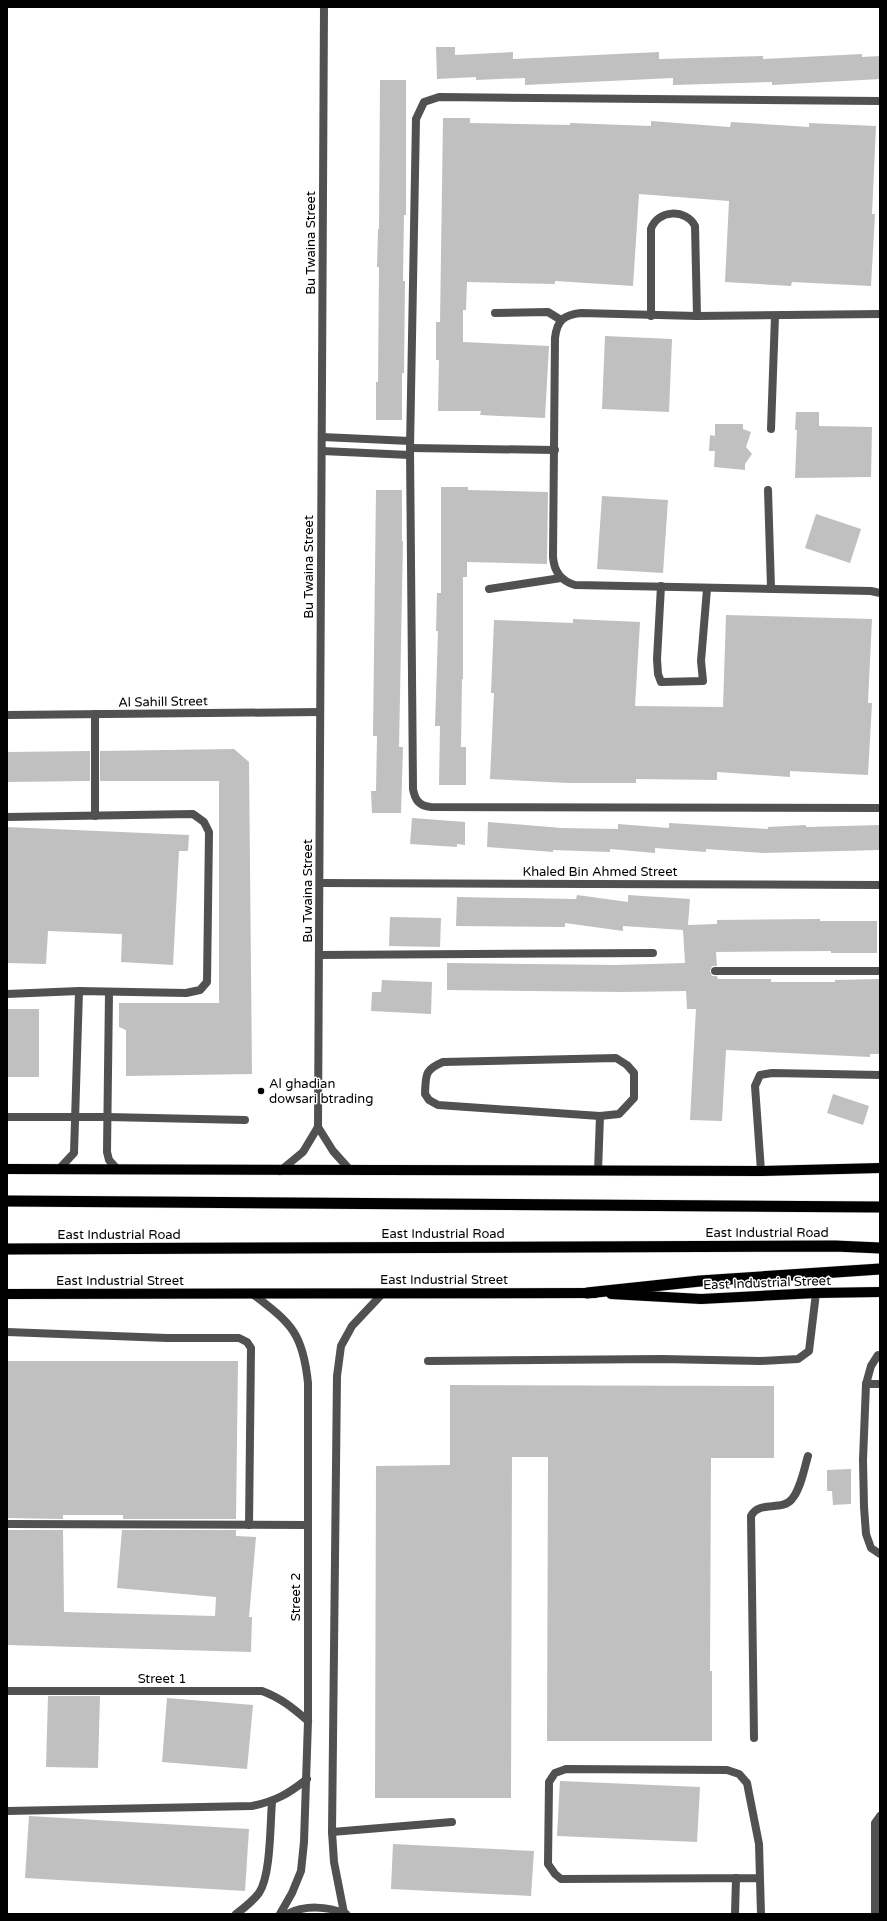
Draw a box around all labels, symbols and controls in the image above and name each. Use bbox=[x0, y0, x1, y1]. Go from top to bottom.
street label: Bu Twaina Street bbox=[303, 191, 319, 295]
street label: Bu Twaina Street bbox=[301, 515, 317, 619]
street label: Al Sahill Street bbox=[118, 693, 208, 711]
street label: Bu Twaina Street bbox=[300, 839, 316, 943]
street label: Khaled Bin Ahmed Street bbox=[522, 864, 678, 880]
place label: Al ghadian dowsari btrading bbox=[269, 1076, 373, 1107]
marker: Al ghadian dowsari btrading bbox=[256, 1086, 266, 1096]
street label: East Industrial Road bbox=[705, 1225, 829, 1241]
street label: East Industrial Road bbox=[381, 1226, 505, 1242]
street label: East Industrial Road bbox=[57, 1227, 181, 1243]
street label: East Industrial Street bbox=[380, 1272, 508, 1288]
street label: East Industrial Street bbox=[56, 1273, 184, 1289]
street label: East Industrial Street bbox=[703, 1273, 831, 1293]
street label: Street 2 bbox=[288, 1573, 304, 1621]
street label: Street 1 bbox=[138, 1671, 186, 1687]

